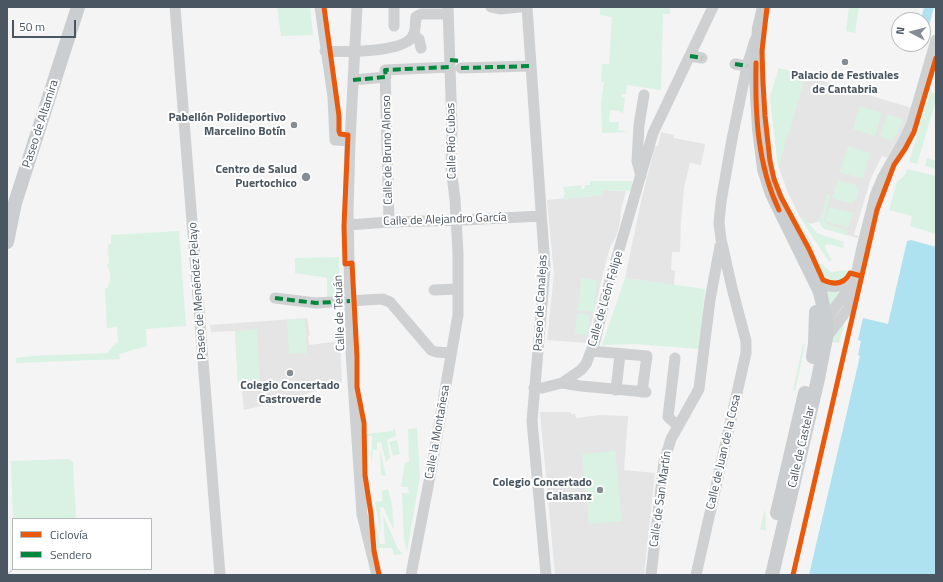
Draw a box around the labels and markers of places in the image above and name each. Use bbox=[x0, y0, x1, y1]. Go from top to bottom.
marker: Palacio de Festivales de Cantabria bbox=[840, 57, 850, 67]
place label: Palacio de Festivales de Cantabria bbox=[791, 69, 899, 97]
place label: Pabellón Polideportivo Marcelino Botín bbox=[168, 111, 286, 139]
marker: Pabellón Polideportivo Marcelino Botín bbox=[289, 120, 299, 130]
place label: Centro de Salud Puertochico bbox=[215, 163, 297, 191]
marker: Centro de Salud Puertochico bbox=[300, 171, 312, 183]
marker: Colegio Concertado Castroverde bbox=[285, 368, 295, 378]
place label: Colegio Concertado Castroverde bbox=[240, 379, 340, 407]
place label: Colegio Concertado Calasanz bbox=[493, 476, 592, 504]
marker: Colegio Concertado Calasanz bbox=[595, 485, 605, 495]

